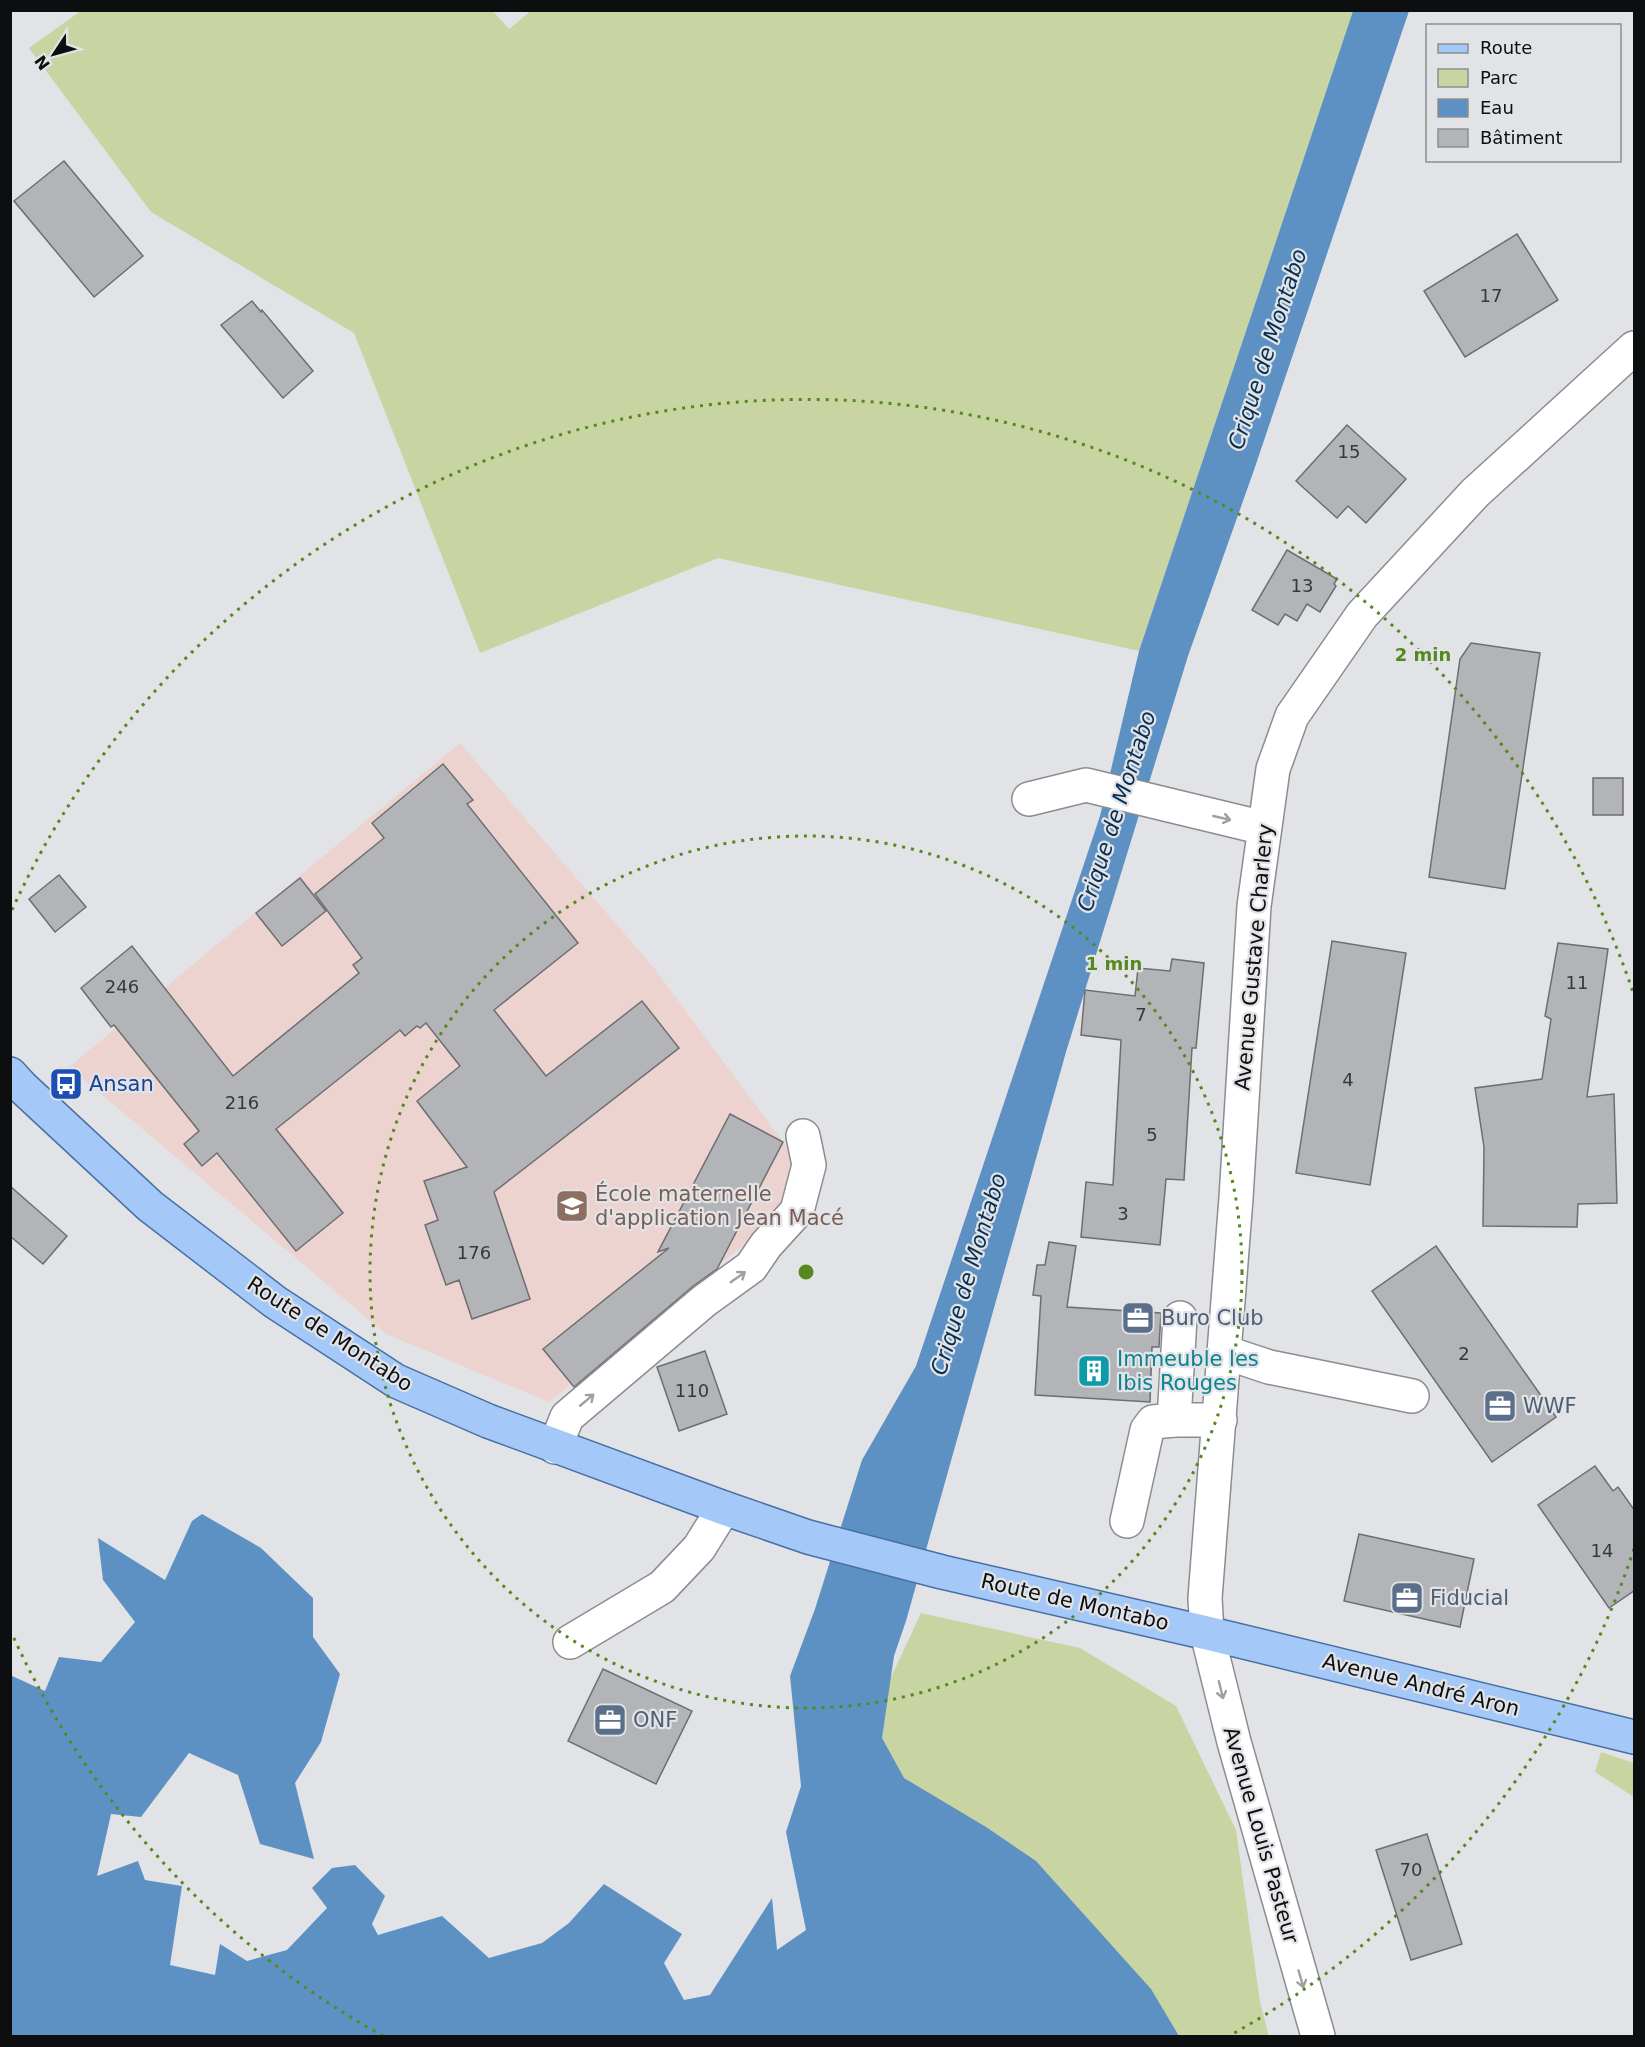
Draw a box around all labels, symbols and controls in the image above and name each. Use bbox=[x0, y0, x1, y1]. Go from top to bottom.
north arrow bbox=[24, 24, 84, 84]
legend bbox=[1426, 24, 1621, 162]
text: Route bbox=[1480, 37, 1532, 58]
text: N bbox=[31, 52, 54, 74]
text: Parc bbox=[1480, 67, 1518, 88]
text: Eau bbox=[1480, 97, 1514, 118]
text: Bâtiment bbox=[1480, 127, 1563, 148]
water label: Crique de Montabo bbox=[1223, 246, 1312, 453]
house number: 17 bbox=[1480, 285, 1502, 306]
house number: 15 bbox=[1338, 441, 1360, 462]
house number: 13 bbox=[1291, 575, 1313, 596]
text: 2 min bbox=[1395, 644, 1451, 665]
water label: Crique de Montabo bbox=[1072, 708, 1161, 915]
one-way arrow bbox=[1212, 812, 1231, 824]
street label: Avenue Gustave Charlery bbox=[1230, 823, 1278, 1091]
text: 1 min bbox=[1086, 953, 1142, 974]
house number: 11 bbox=[1566, 972, 1588, 993]
house number: 246 bbox=[105, 976, 139, 997]
house number: 7 bbox=[1135, 1004, 1147, 1025]
bus stop icon: Ansan bbox=[48, 1066, 84, 1102]
house number: 4 bbox=[1342, 1069, 1354, 1090]
place label: Ansan bbox=[89, 1072, 154, 1096]
house number: 216 bbox=[225, 1092, 259, 1113]
house number: 5 bbox=[1146, 1124, 1158, 1145]
water label: Crique de Montabo bbox=[926, 1170, 1011, 1378]
place label: École maternelle d'application Jean Macé bbox=[595, 1181, 844, 1230]
school or university icon: École maternelle d'application Jean Macé bbox=[554, 1188, 590, 1224]
house number: 3 bbox=[1117, 1203, 1129, 1224]
house number: 176 bbox=[457, 1242, 491, 1263]
centre of rings bbox=[796, 1262, 816, 1282]
one-way arrow bbox=[729, 1271, 745, 1283]
street label: Route de Montabo bbox=[243, 1272, 417, 1396]
office icon: Buro Club bbox=[1120, 1300, 1156, 1336]
place label: Buro Club bbox=[1161, 1306, 1264, 1330]
house number: 2 bbox=[1458, 1343, 1470, 1364]
place label: Immeuble les Ibis Rouges bbox=[1117, 1347, 1259, 1395]
building icon: Immeuble les Ibis Rouges bbox=[1076, 1353, 1112, 1389]
house number: 110 bbox=[675, 1380, 709, 1401]
office icon: WWF bbox=[1482, 1388, 1518, 1424]
one-way arrow bbox=[579, 1393, 594, 1407]
place label: WWF bbox=[1523, 1394, 1577, 1418]
house number: 14 bbox=[1591, 1540, 1613, 1561]
street label: Route de Montabo bbox=[979, 1569, 1171, 1635]
office icon: Fiducial bbox=[1389, 1580, 1425, 1616]
place label: Fiducial bbox=[1430, 1586, 1509, 1610]
street label: Avenue André Aron bbox=[1320, 1649, 1522, 1721]
one-way arrow bbox=[1216, 1679, 1227, 1699]
office icon: ONF bbox=[592, 1702, 628, 1738]
place label: ONF bbox=[633, 1708, 677, 1732]
street label: Avenue Louis Pasteur bbox=[1219, 1724, 1304, 1946]
house number: 70 bbox=[1400, 1859, 1422, 1880]
one-way arrow bbox=[1296, 1969, 1307, 1988]

